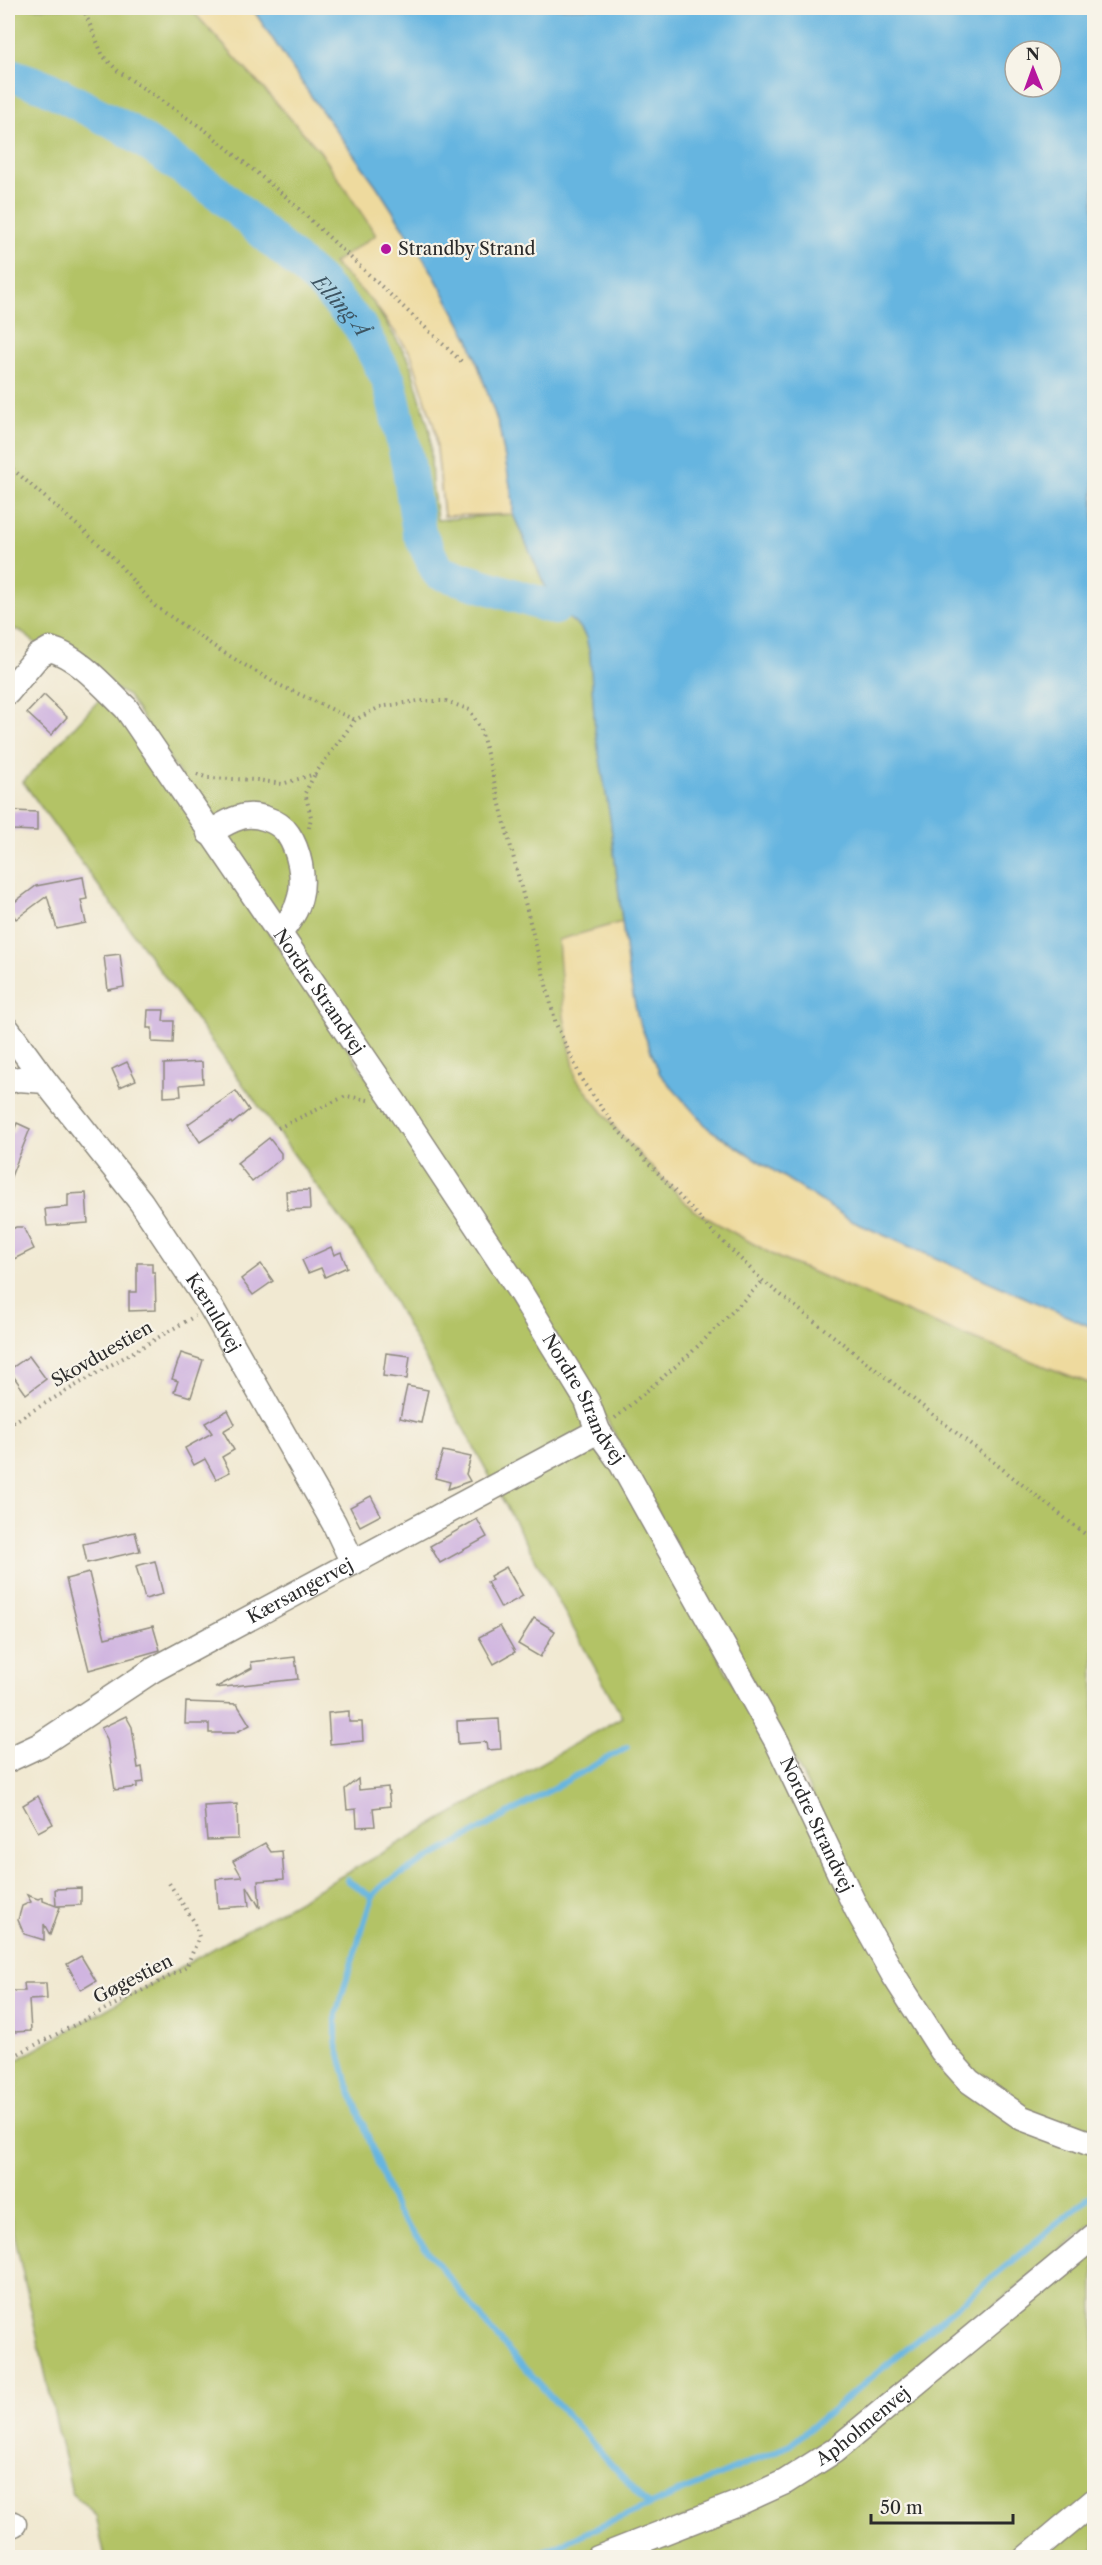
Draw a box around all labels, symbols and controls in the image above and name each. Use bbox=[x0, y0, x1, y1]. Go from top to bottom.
north arrow bbox=[1003, 39, 1063, 99]
text: N bbox=[1026, 44, 1040, 64]
place label: Strandby Strand bbox=[398, 238, 535, 260]
marker: Strandby Strand bbox=[379, 242, 393, 256]
water label: Elling Å bbox=[306, 268, 376, 341]
street label: Nordre Strandvej bbox=[269, 925, 369, 1058]
street label: Kæruldvej bbox=[181, 1269, 245, 1356]
street label: Skovduestien bbox=[47, 1316, 157, 1392]
street label: Nordre Strandvej bbox=[538, 1330, 629, 1468]
street label: Kærsangervej bbox=[243, 1554, 357, 1628]
street label: Nordre Strandvej bbox=[775, 1754, 858, 1896]
street label: Gøgestien bbox=[90, 1950, 176, 2008]
street label: Apholmenvej bbox=[811, 2382, 914, 2471]
scale bar bbox=[871, 2487, 1014, 2525]
text: 50 m bbox=[880, 2497, 923, 2519]

